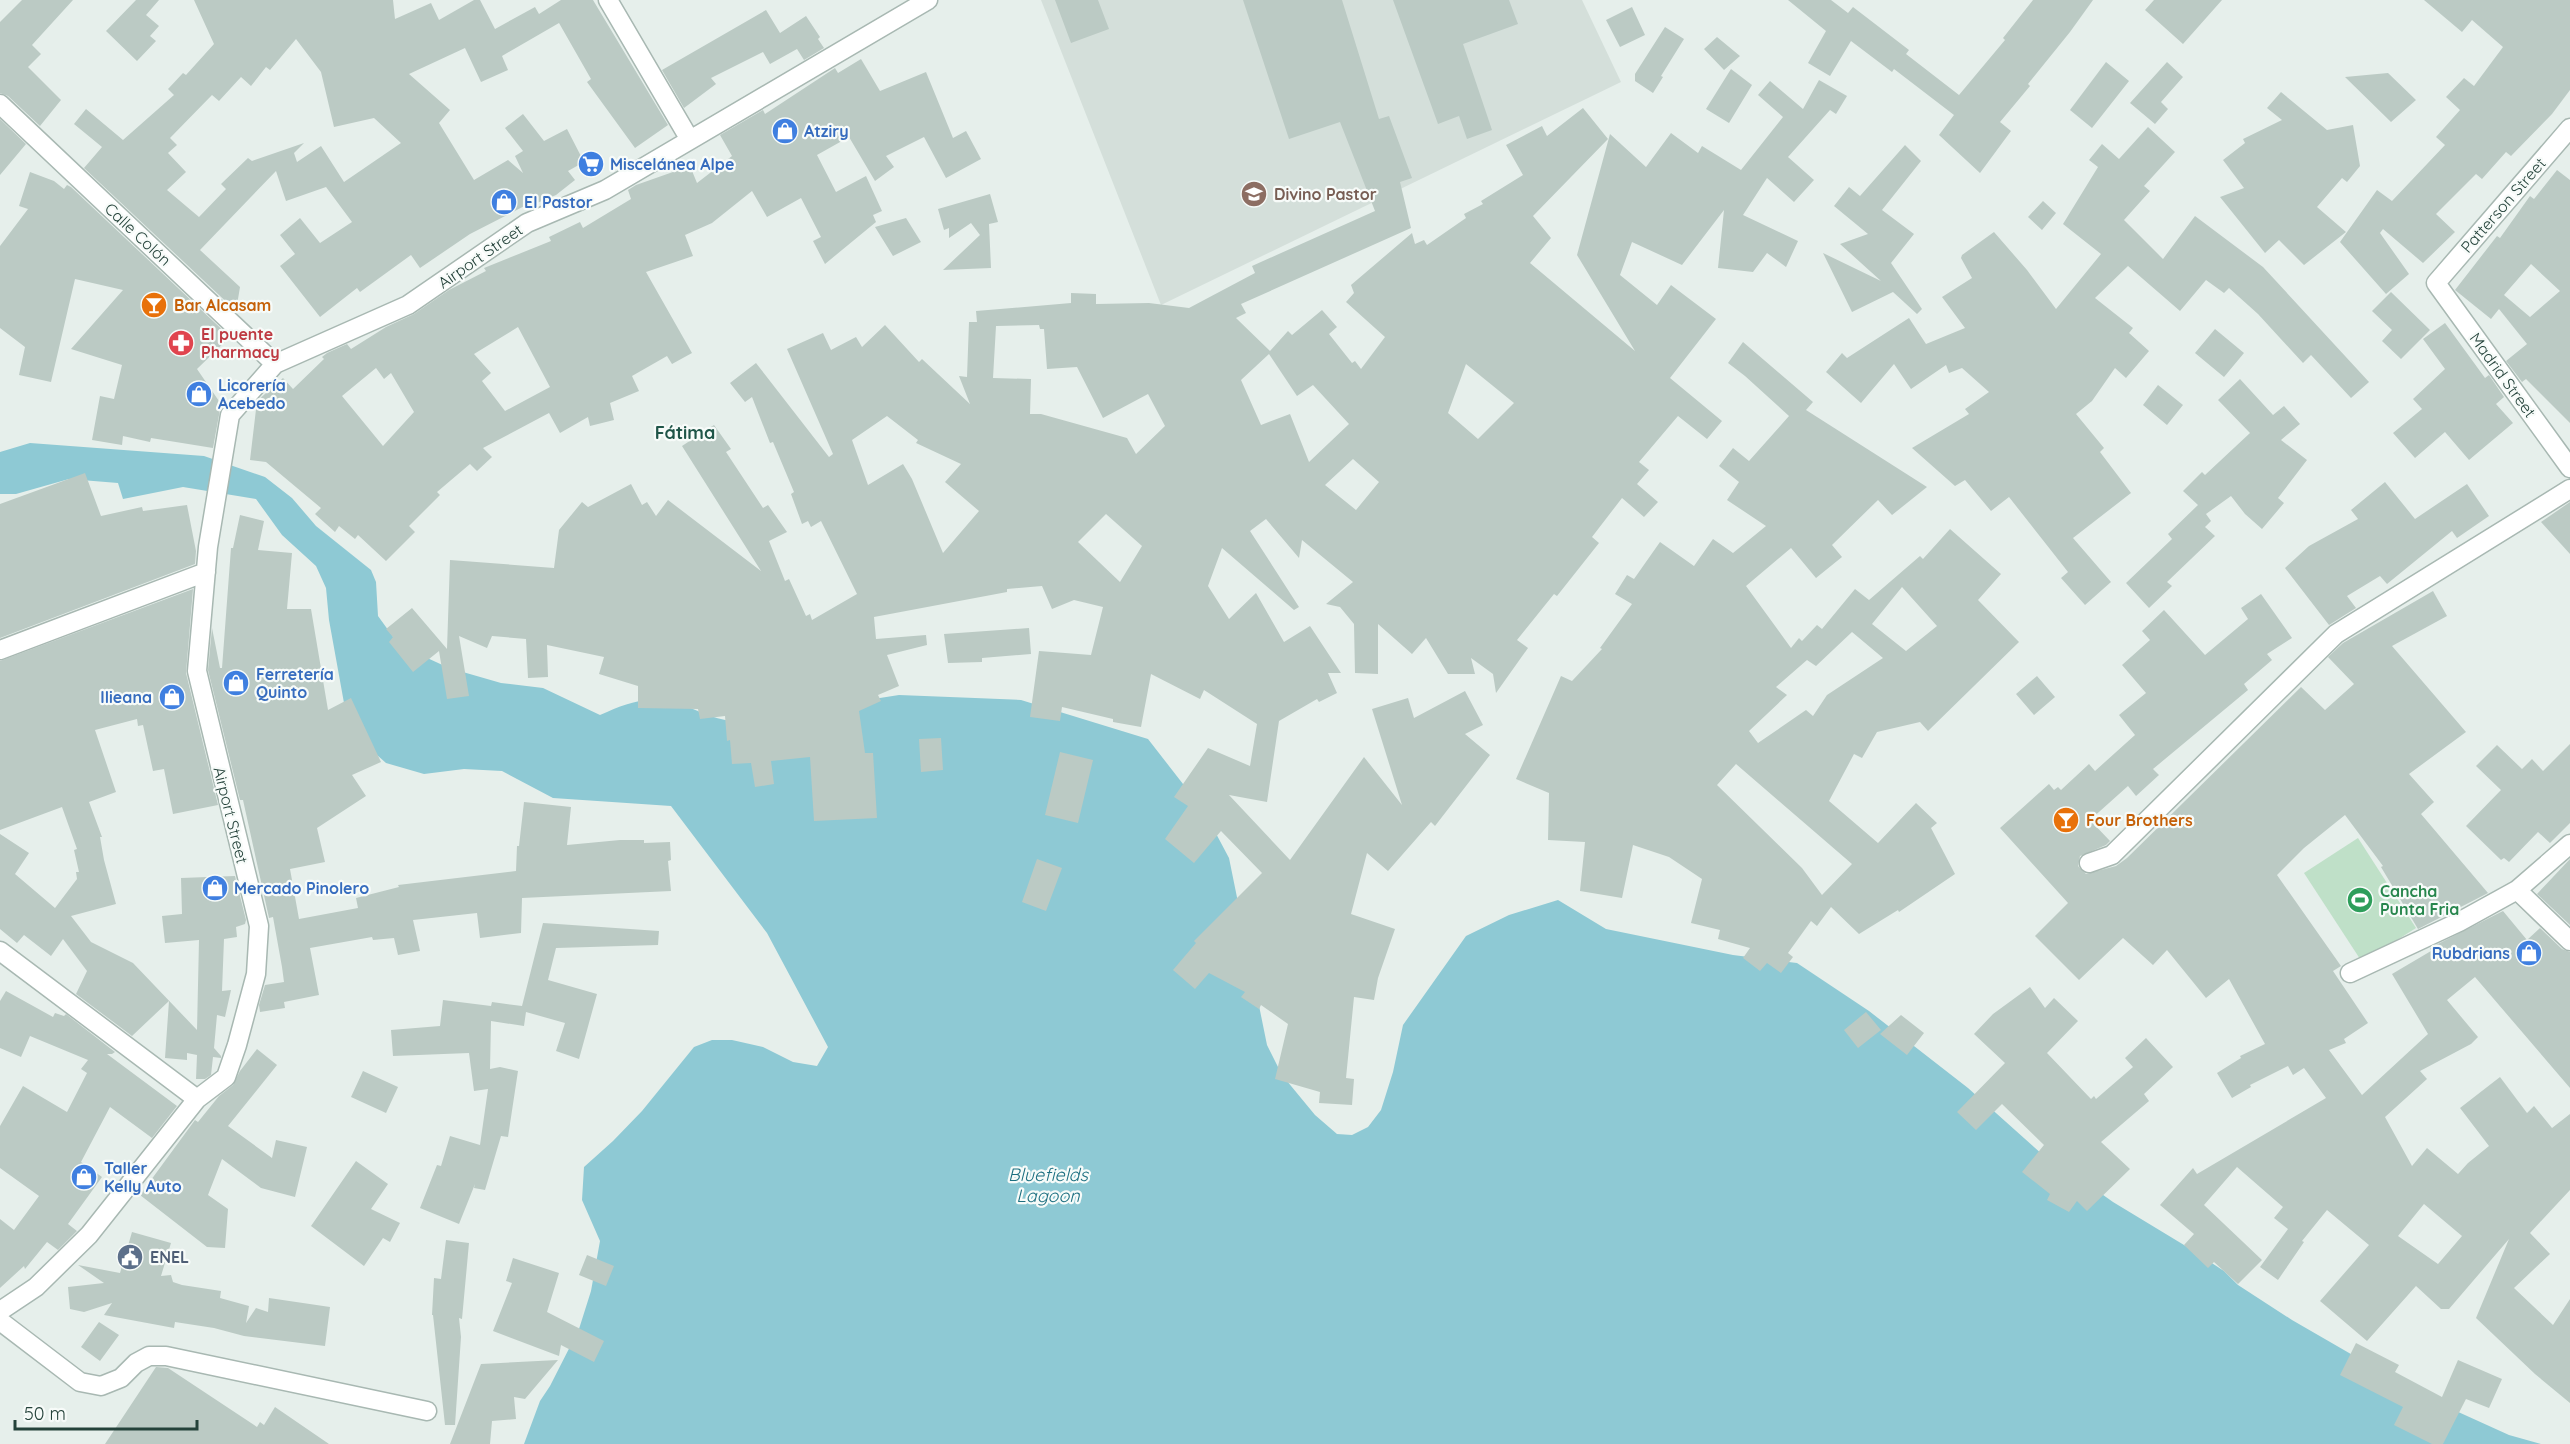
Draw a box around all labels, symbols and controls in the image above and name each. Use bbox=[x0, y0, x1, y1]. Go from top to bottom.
shop icon: Atziry bbox=[770, 116, 800, 146]
place label: Atziry bbox=[804, 121, 849, 141]
supermarket icon: Miscelánea Alpe bbox=[576, 149, 606, 179]
street label: Patterson Street bbox=[2456, 153, 2550, 257]
place label: Miscelánea Alpe bbox=[610, 154, 734, 174]
school or university icon: Divino Pastor bbox=[1239, 179, 1269, 209]
place label: Divino Pastor bbox=[1274, 184, 1377, 204]
shop icon: El Pastor bbox=[489, 187, 519, 217]
place label: El Pastor bbox=[524, 192, 593, 212]
street label: Calle Colón bbox=[101, 198, 175, 270]
street label: Airport Street bbox=[434, 219, 526, 293]
bar icon: Bar Alcasam bbox=[139, 290, 169, 320]
place label: Bar Alcasam bbox=[174, 295, 271, 315]
place label: El puente Pharmacy bbox=[201, 324, 280, 362]
pharmacy icon: El puente Pharmacy bbox=[166, 328, 196, 358]
street label: Madrid Street bbox=[2466, 329, 2540, 421]
place label: Licorería Acebedo bbox=[218, 375, 286, 413]
shop icon: Licorería Acebedo bbox=[184, 379, 214, 409]
district label: Fátima bbox=[655, 421, 715, 444]
place label: Ferretería Quinto bbox=[256, 664, 334, 702]
shop icon: Ferretería Quinto bbox=[221, 668, 251, 698]
shop icon: Ilieana bbox=[157, 682, 187, 712]
place label: Ilieana bbox=[100, 687, 152, 707]
street label: Airport Street bbox=[209, 765, 253, 865]
bar icon: Four Brothers bbox=[2051, 805, 2081, 835]
place label: Four Brothers bbox=[2086, 810, 2193, 830]
shop icon: Mercado Pinolero bbox=[200, 873, 230, 903]
place label: Mercado Pinolero bbox=[234, 878, 369, 898]
place label: Cancha Punta Fria bbox=[2380, 881, 2459, 919]
sports icon: Cancha Punta Fria bbox=[2345, 885, 2375, 915]
shop icon: Rubdrians bbox=[2514, 938, 2544, 968]
place label: Rubdrians bbox=[2432, 943, 2510, 963]
place label: Taller Kelly Auto bbox=[104, 1158, 182, 1196]
shop icon: Taller Kelly Auto bbox=[69, 1162, 99, 1192]
water label: Bluefields Lagoon bbox=[1008, 1163, 1090, 1207]
public building icon: ENEL bbox=[115, 1242, 145, 1272]
place label: ENEL bbox=[150, 1247, 189, 1267]
scale bar bbox=[15, 1393, 196, 1431]
text: 50 m bbox=[24, 1402, 66, 1425]

